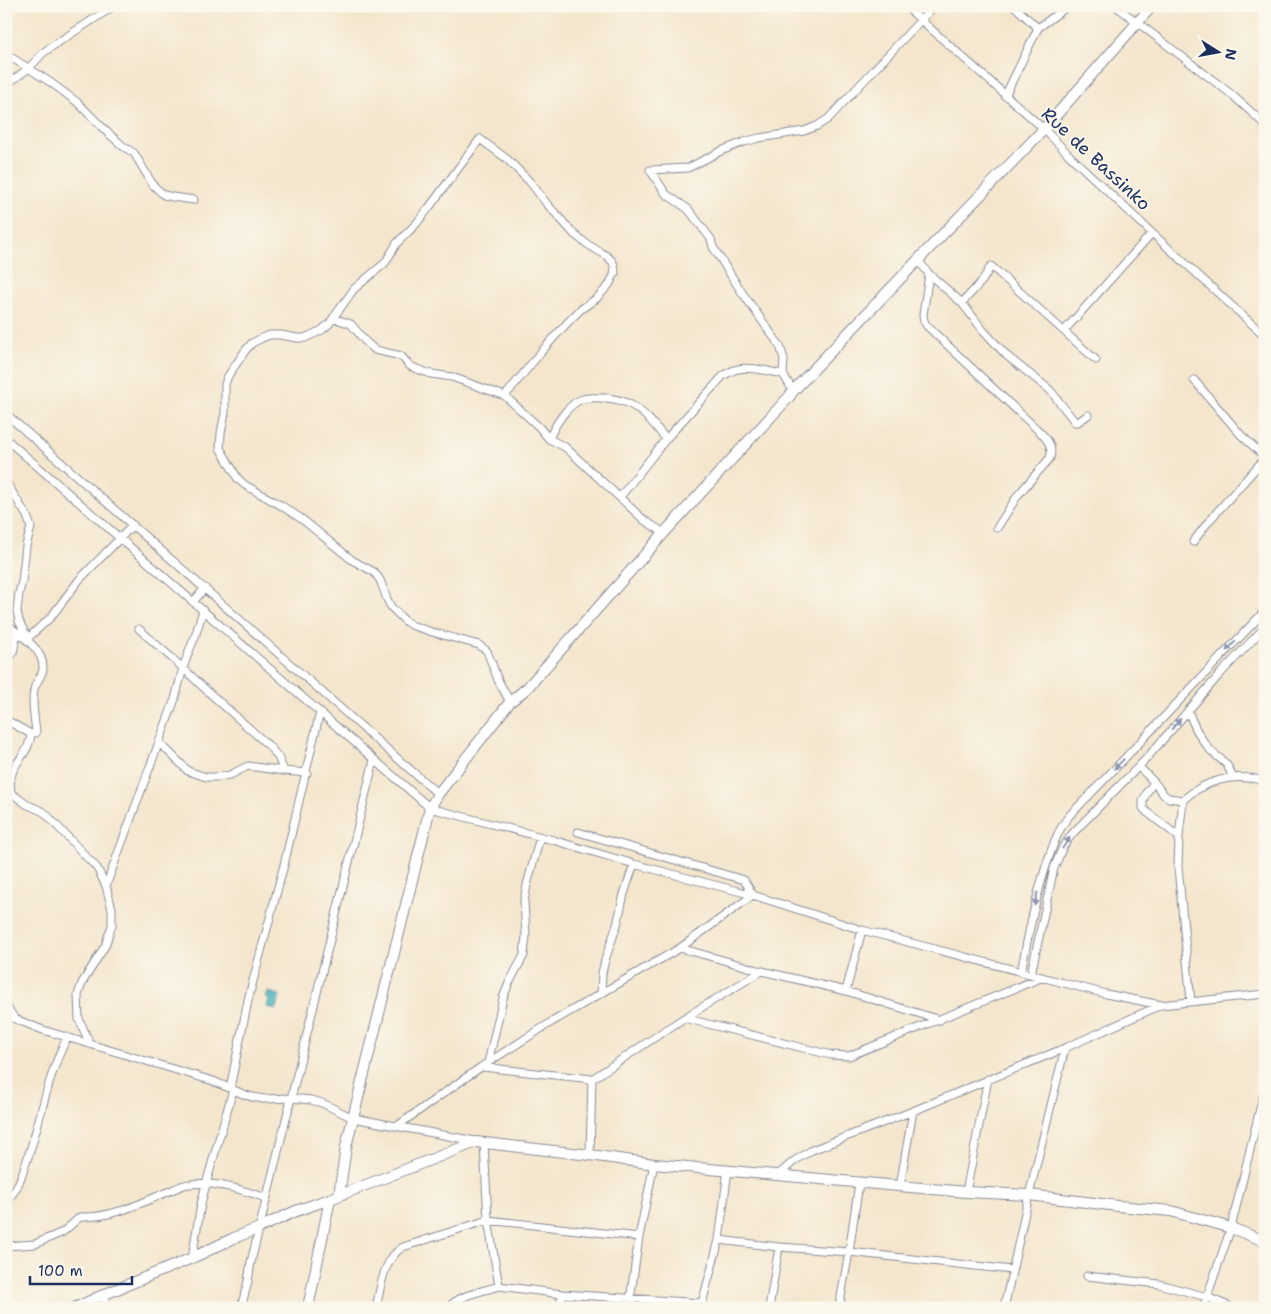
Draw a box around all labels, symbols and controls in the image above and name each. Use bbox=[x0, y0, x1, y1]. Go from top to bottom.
north arrow bbox=[1194, 28, 1244, 78]
text: N bbox=[1221, 47, 1241, 62]
street label: Rue de Bassinko bbox=[1036, 102, 1156, 216]
one-way arrow bbox=[1225, 640, 1237, 652]
one-way arrow bbox=[1170, 718, 1181, 730]
one-way arrow bbox=[1113, 758, 1125, 770]
one-way arrow bbox=[1061, 837, 1071, 850]
one-way arrow bbox=[1032, 892, 1040, 907]
scale bar bbox=[30, 1254, 132, 1286]
text: 100 m bbox=[38, 1261, 83, 1281]

